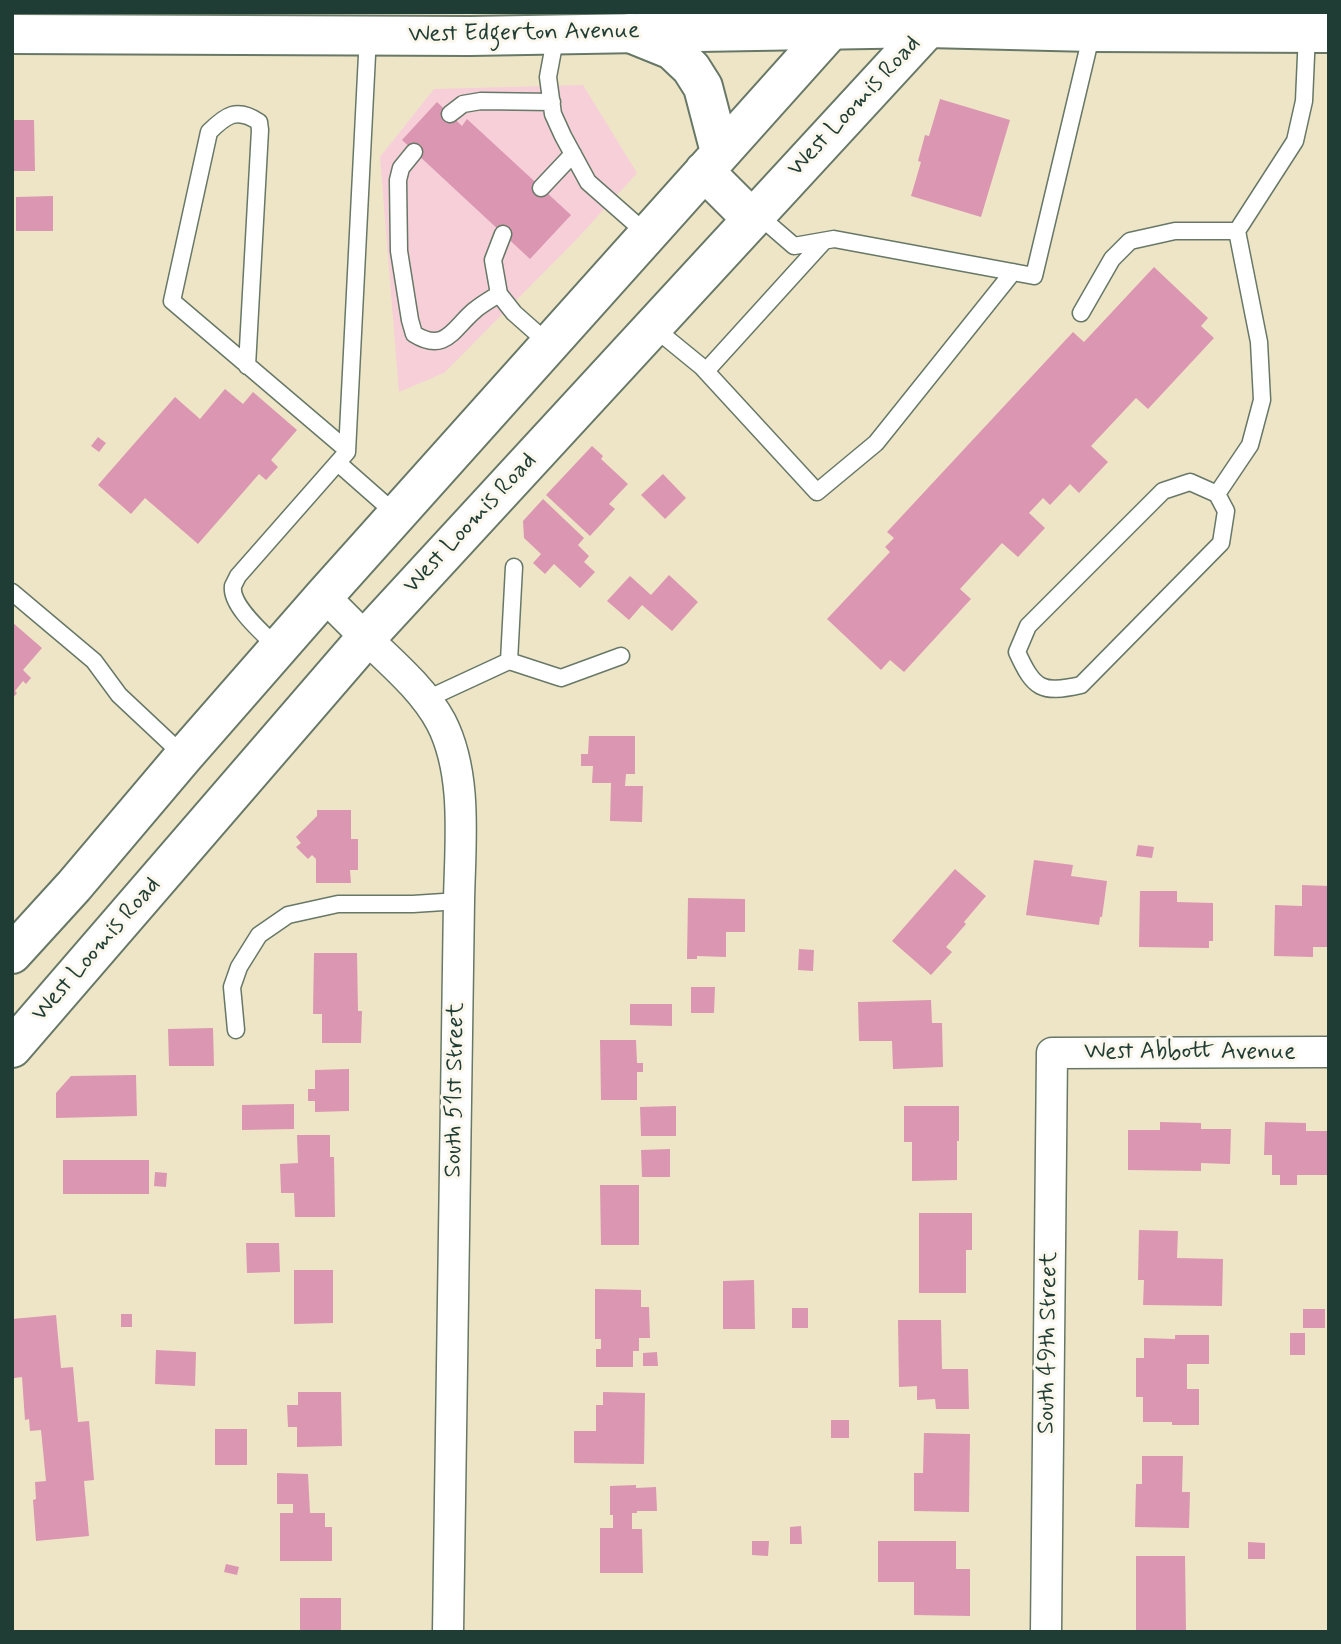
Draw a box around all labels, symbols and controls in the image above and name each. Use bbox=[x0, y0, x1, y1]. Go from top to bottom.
street label: West Edgerton Avenue bbox=[408, 18, 640, 50]
street label: West Loomis Road bbox=[782, 31, 928, 183]
street label: West Loomis Road bbox=[398, 448, 544, 600]
street label: West Loomis Road bbox=[26, 872, 168, 1028]
street label: South 51st Street bbox=[440, 1002, 472, 1178]
street label: West Abbott Avenue bbox=[1084, 1039, 1296, 1067]
street label: South 49th Street bbox=[1033, 1252, 1065, 1434]

